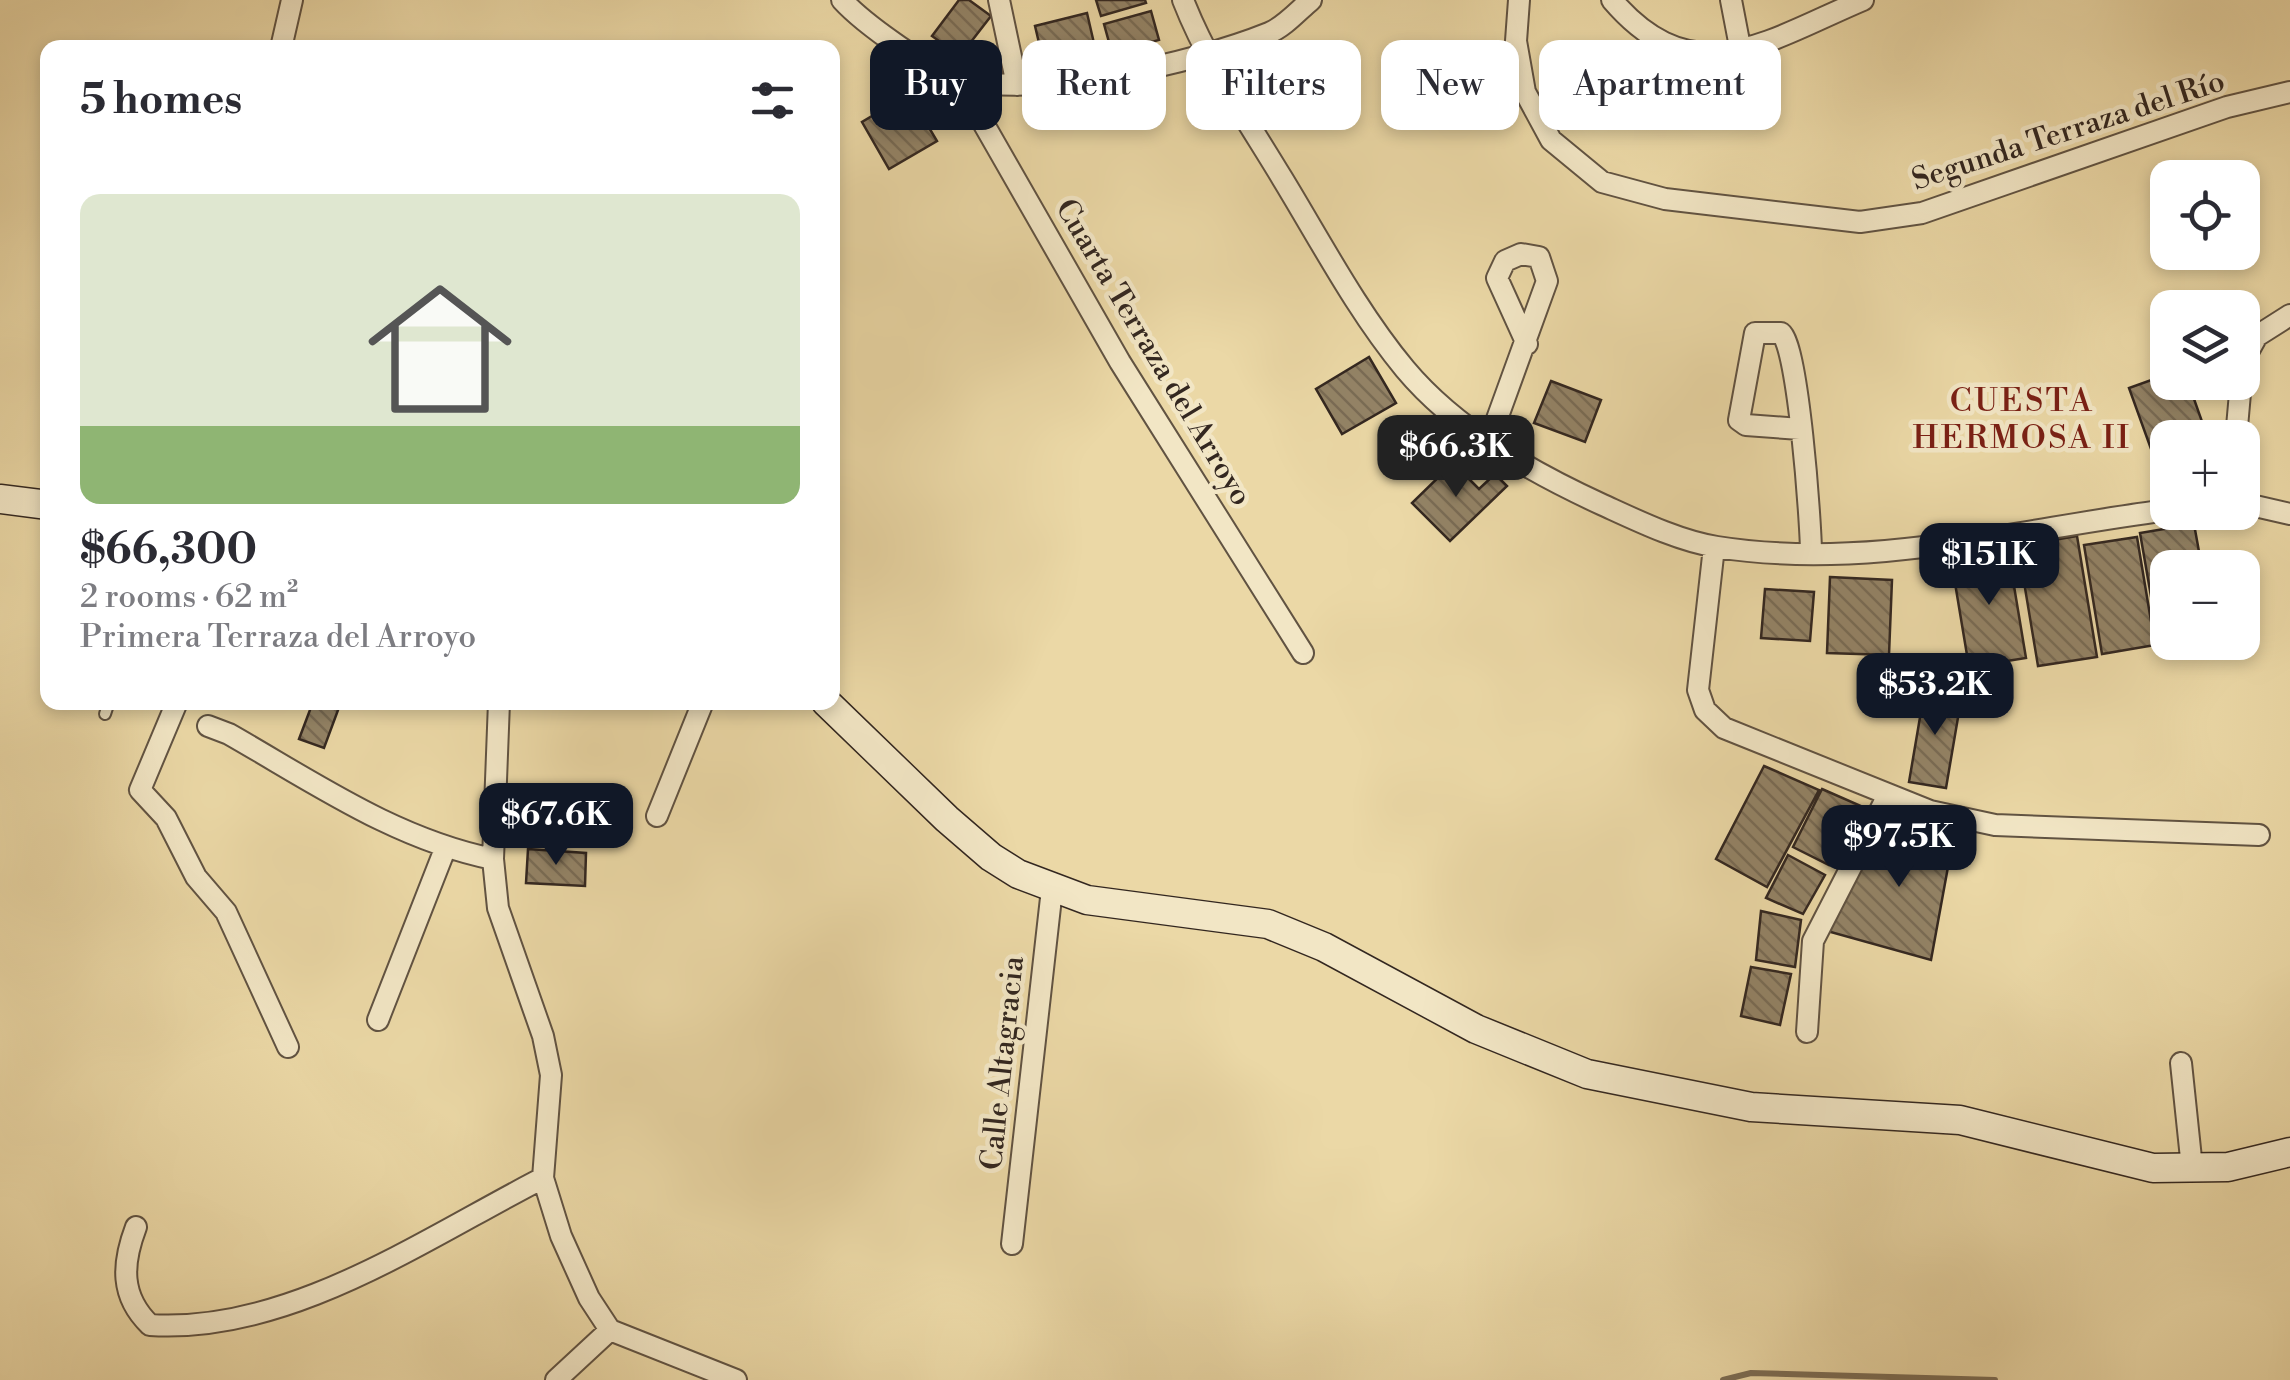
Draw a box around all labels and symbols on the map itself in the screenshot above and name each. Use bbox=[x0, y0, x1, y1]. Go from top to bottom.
street label: Segunda Terraza del Río bbox=[1907, 62, 2230, 200]
street label: Cuarta Terraza del Arroyo bbox=[1046, 192, 1260, 513]
district label: CUESTA HERMOSA II bbox=[1913, 381, 2131, 458]
pin: $66.3K bbox=[1375, 415, 1537, 500]
pin: $151K bbox=[1919, 523, 2059, 608]
pin: $53.2K bbox=[1854, 653, 2016, 738]
pin: $67.6K bbox=[475, 783, 637, 868]
pin: $97.5K bbox=[1818, 805, 1980, 890]
street label: Calle Altagracia bbox=[973, 953, 1033, 1172]

